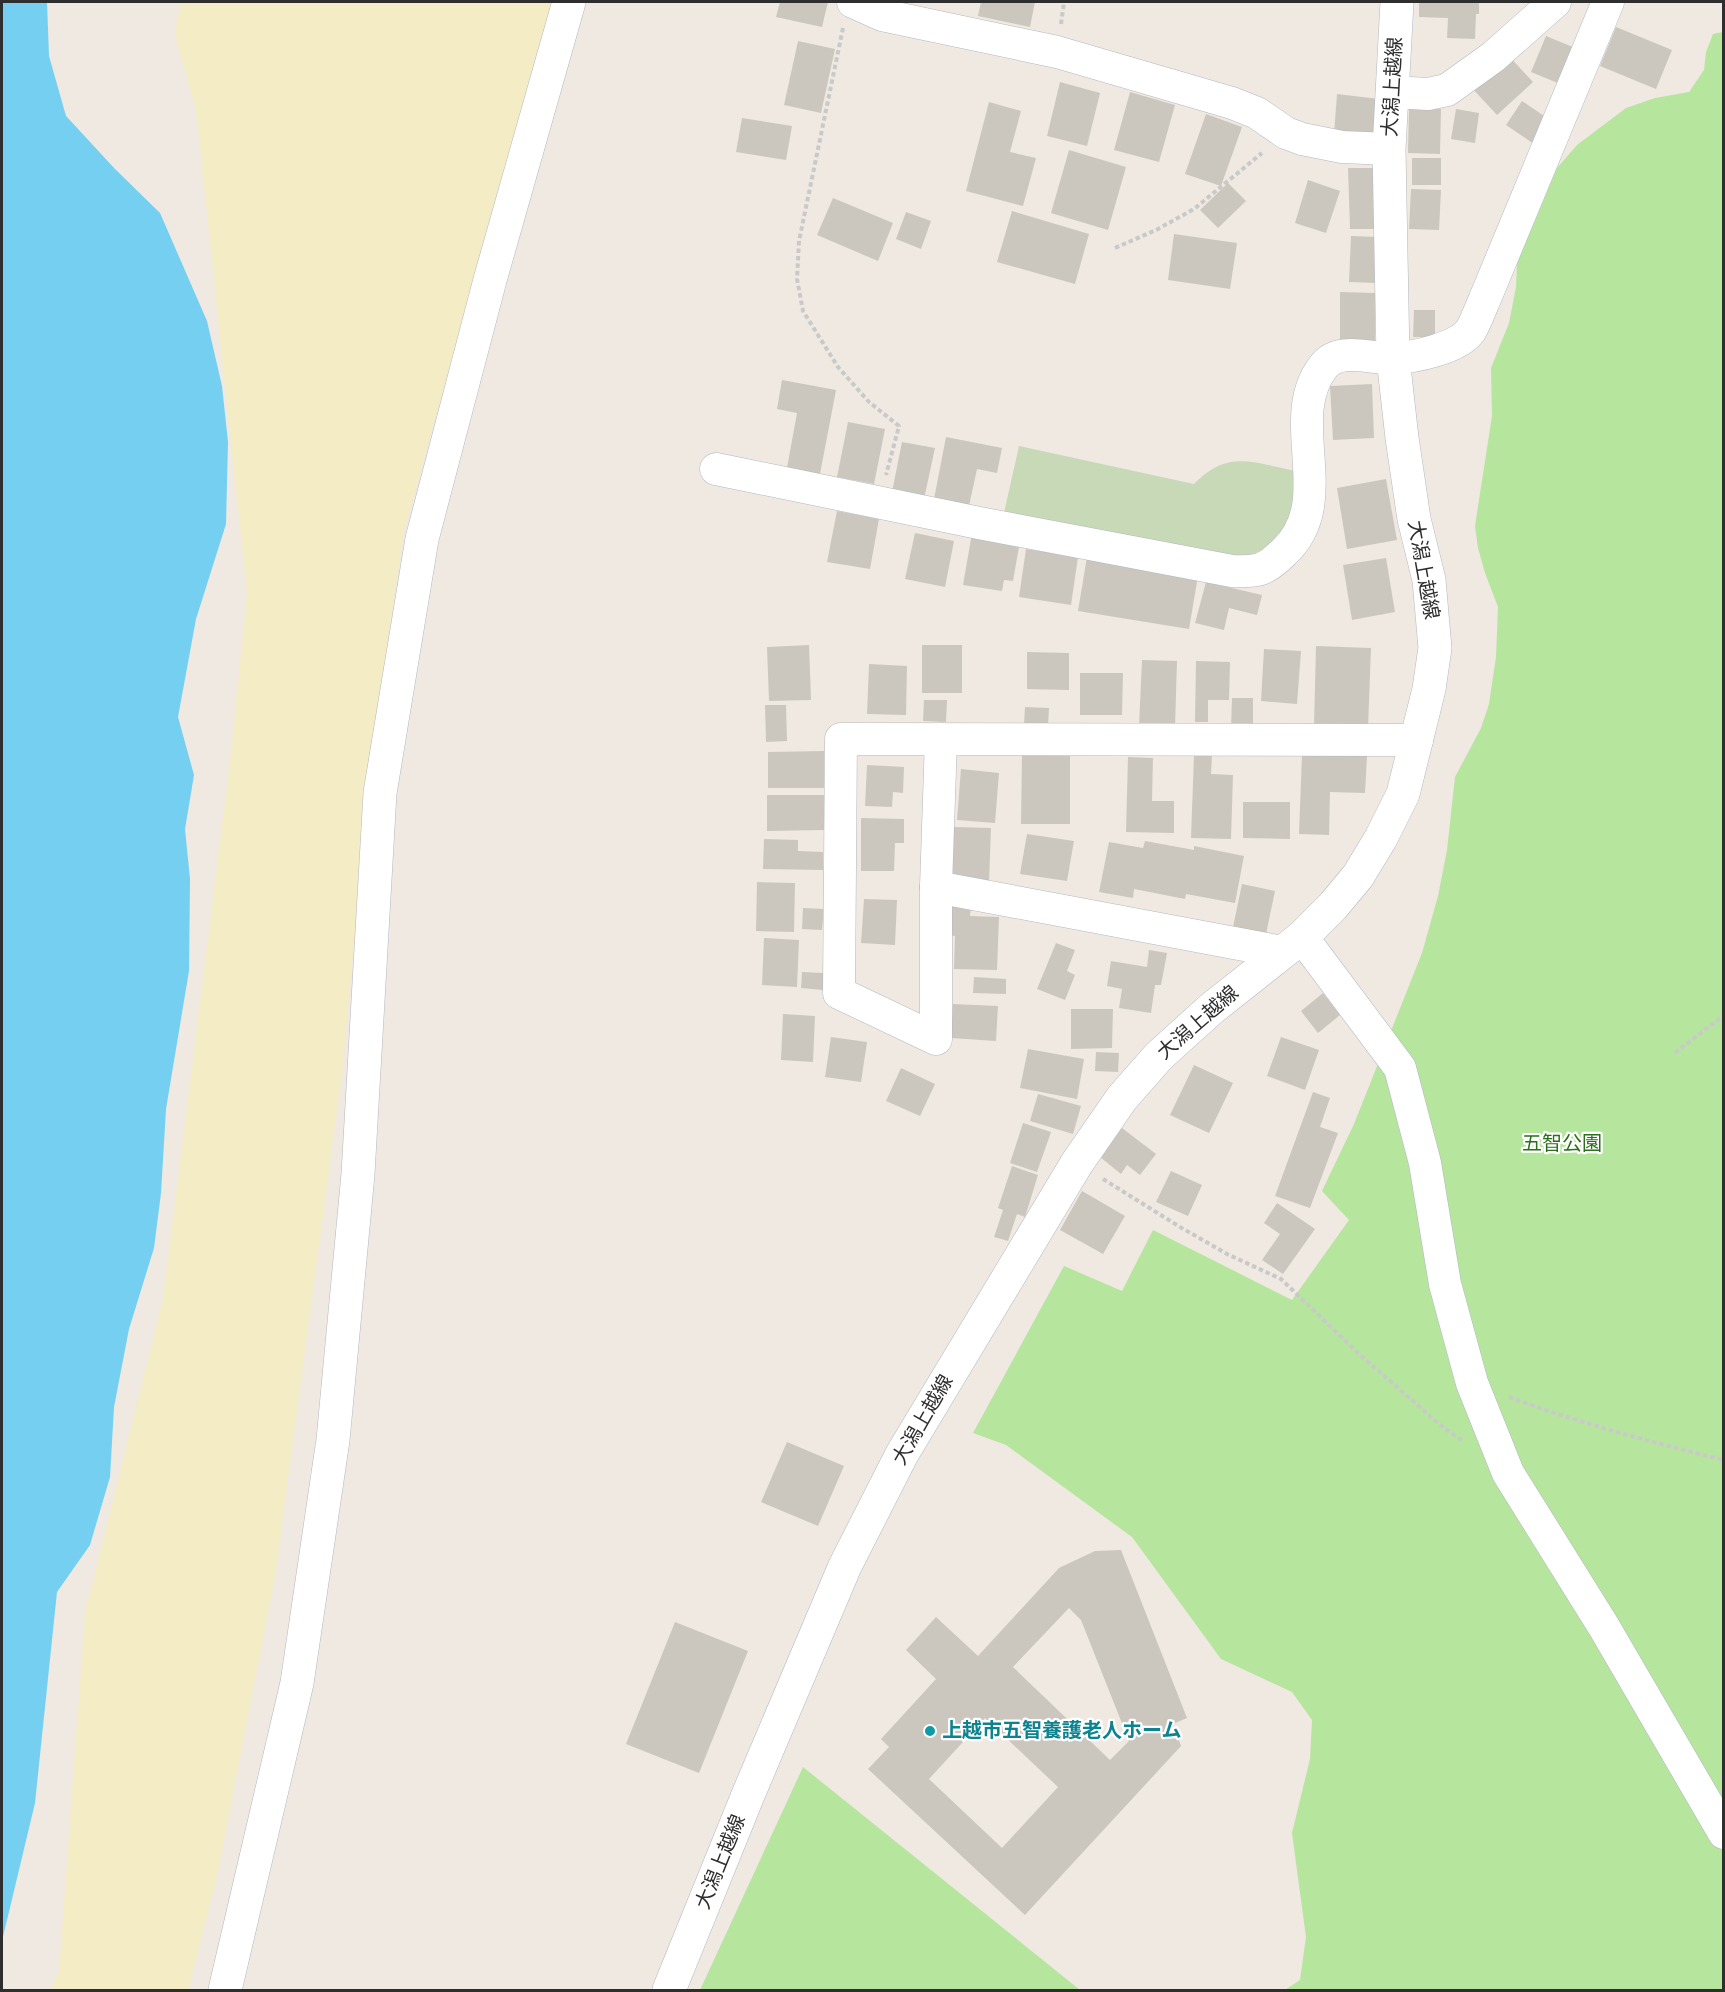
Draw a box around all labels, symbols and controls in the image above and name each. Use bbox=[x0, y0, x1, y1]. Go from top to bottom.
street label: 大潟上越線 bbox=[1378, 36, 1408, 138]
street label: 大潟上越線 bbox=[1402, 519, 1444, 621]
street label: 大潟上越線 bbox=[1152, 981, 1244, 1065]
park label: 五智公園 bbox=[1522, 1132, 1602, 1156]
street label: 大潟上越線 bbox=[888, 1371, 958, 1469]
place label: 上越市五智養護老人ホーム bbox=[942, 1719, 1181, 1743]
marker: 上越市五智養護老人ホーム bbox=[923, 1724, 937, 1738]
street label: 大潟上越線 bbox=[691, 1811, 751, 1913]

